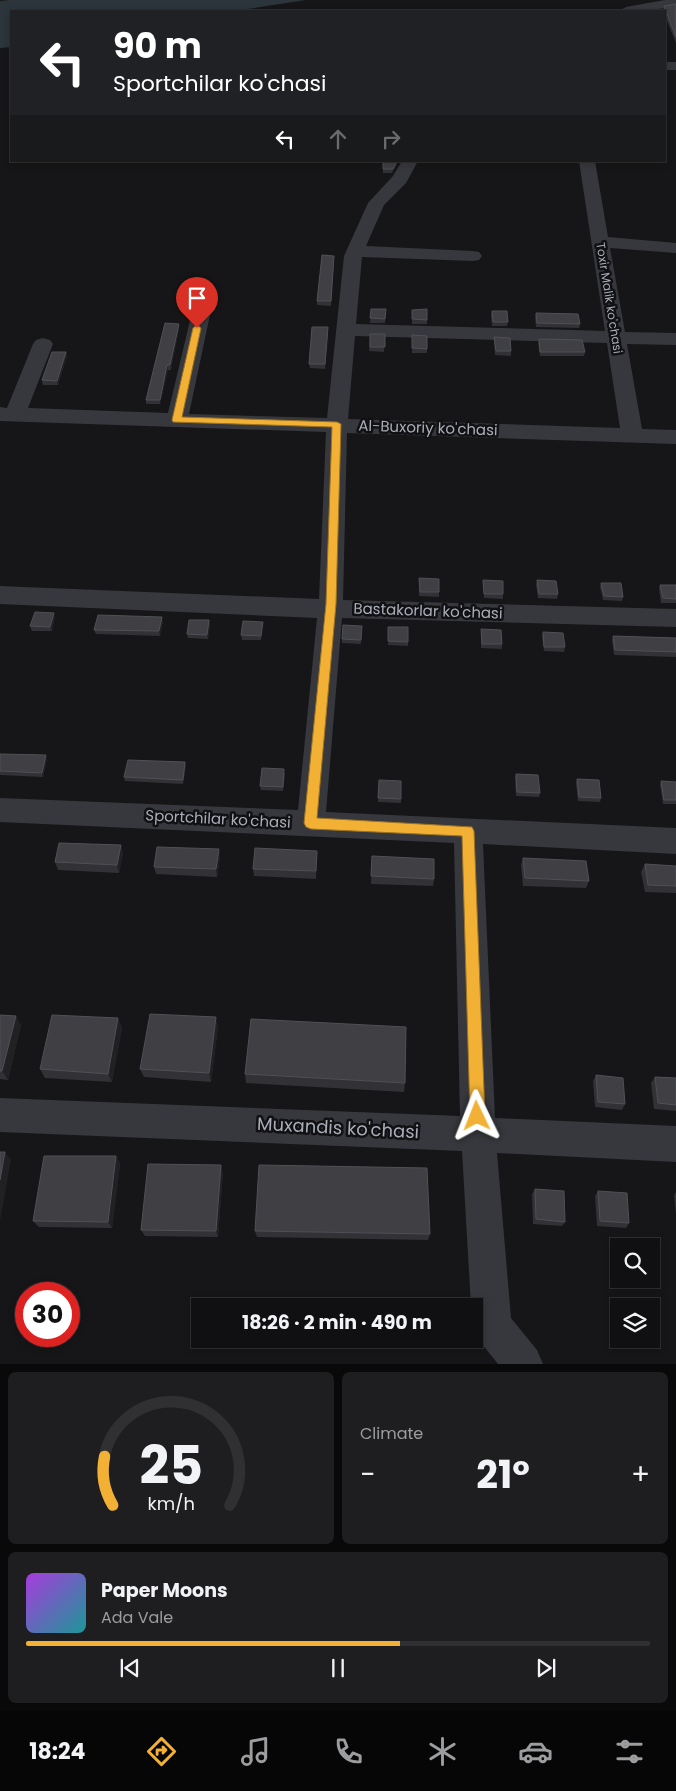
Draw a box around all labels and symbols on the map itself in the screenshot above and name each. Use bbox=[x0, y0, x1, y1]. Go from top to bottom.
street label: Toxir Malik ko'chasi bbox=[592, 241, 627, 355]
pin bbox=[176, 277, 218, 328]
street label: Al-Buxoriy ko'chasi bbox=[358, 415, 498, 440]
street label: Bastakorlar ko'chasi bbox=[353, 597, 503, 624]
street label: Sportchilar ko'chasi bbox=[145, 804, 291, 833]
position arrow bbox=[450, 1089, 502, 1141]
street label: Muxandis ko'chasi bbox=[256, 1111, 420, 1144]
speed limit sign: 30 bbox=[15, 1282, 80, 1347]

